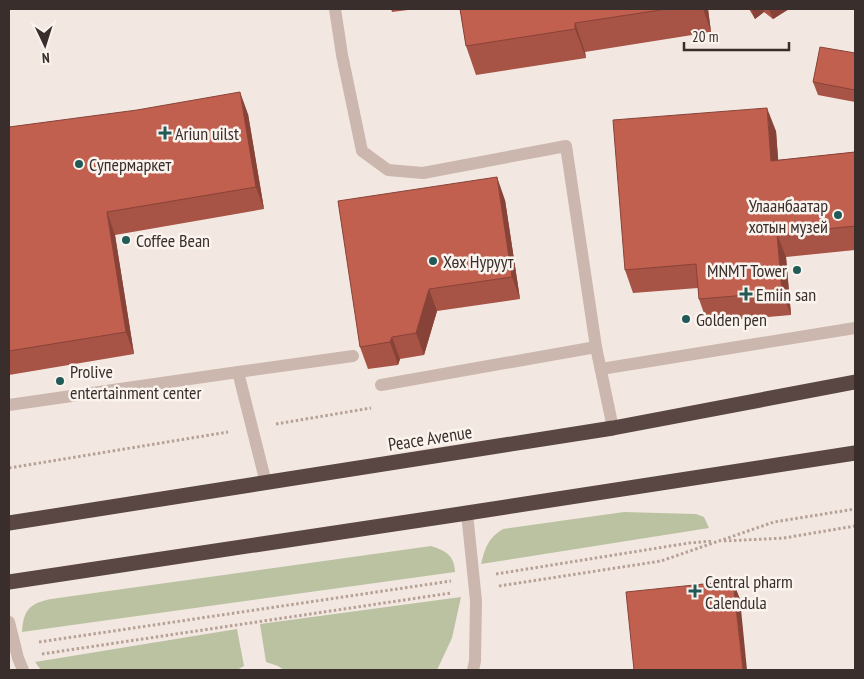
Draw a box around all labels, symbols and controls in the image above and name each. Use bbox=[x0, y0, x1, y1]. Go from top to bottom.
north arrow bbox=[20, 20, 70, 70]
scale bar bbox=[684, 20, 789, 52]
text: 20 m bbox=[692, 27, 718, 46]
text: N bbox=[42, 49, 50, 67]
place label: Ariun uilst bbox=[175, 122, 239, 145]
marker: Ariun uilst bbox=[159, 127, 171, 139]
place label: Супермаркет bbox=[89, 153, 172, 176]
marker: Супермаркет bbox=[73, 158, 85, 170]
place label: Улаанбаатар хотын музей bbox=[748, 194, 828, 238]
marker: Улаанбаатар хотын музей bbox=[832, 209, 844, 221]
place label: Coffee Bean bbox=[136, 229, 210, 252]
marker: Coffee Bean bbox=[120, 234, 132, 246]
place label: Хөх Нуруут bbox=[443, 250, 514, 273]
marker: Хөх Нуруут bbox=[427, 255, 439, 267]
place label: MNMT Tower bbox=[707, 259, 787, 282]
marker: MNMT Tower bbox=[791, 264, 803, 276]
place label: Emiin san bbox=[756, 283, 816, 306]
marker: Emiin san bbox=[740, 288, 752, 300]
place label: Golden pen bbox=[696, 308, 767, 331]
marker: Golden pen bbox=[680, 313, 692, 325]
place label: Prolive entertainment center bbox=[70, 360, 201, 404]
marker: Prolive entertainment center bbox=[54, 375, 66, 387]
street label: Peace Avenue bbox=[386, 420, 474, 456]
place label: Central pharm Calendula bbox=[705, 570, 793, 614]
marker: Central pharm Calendula bbox=[689, 585, 701, 597]

